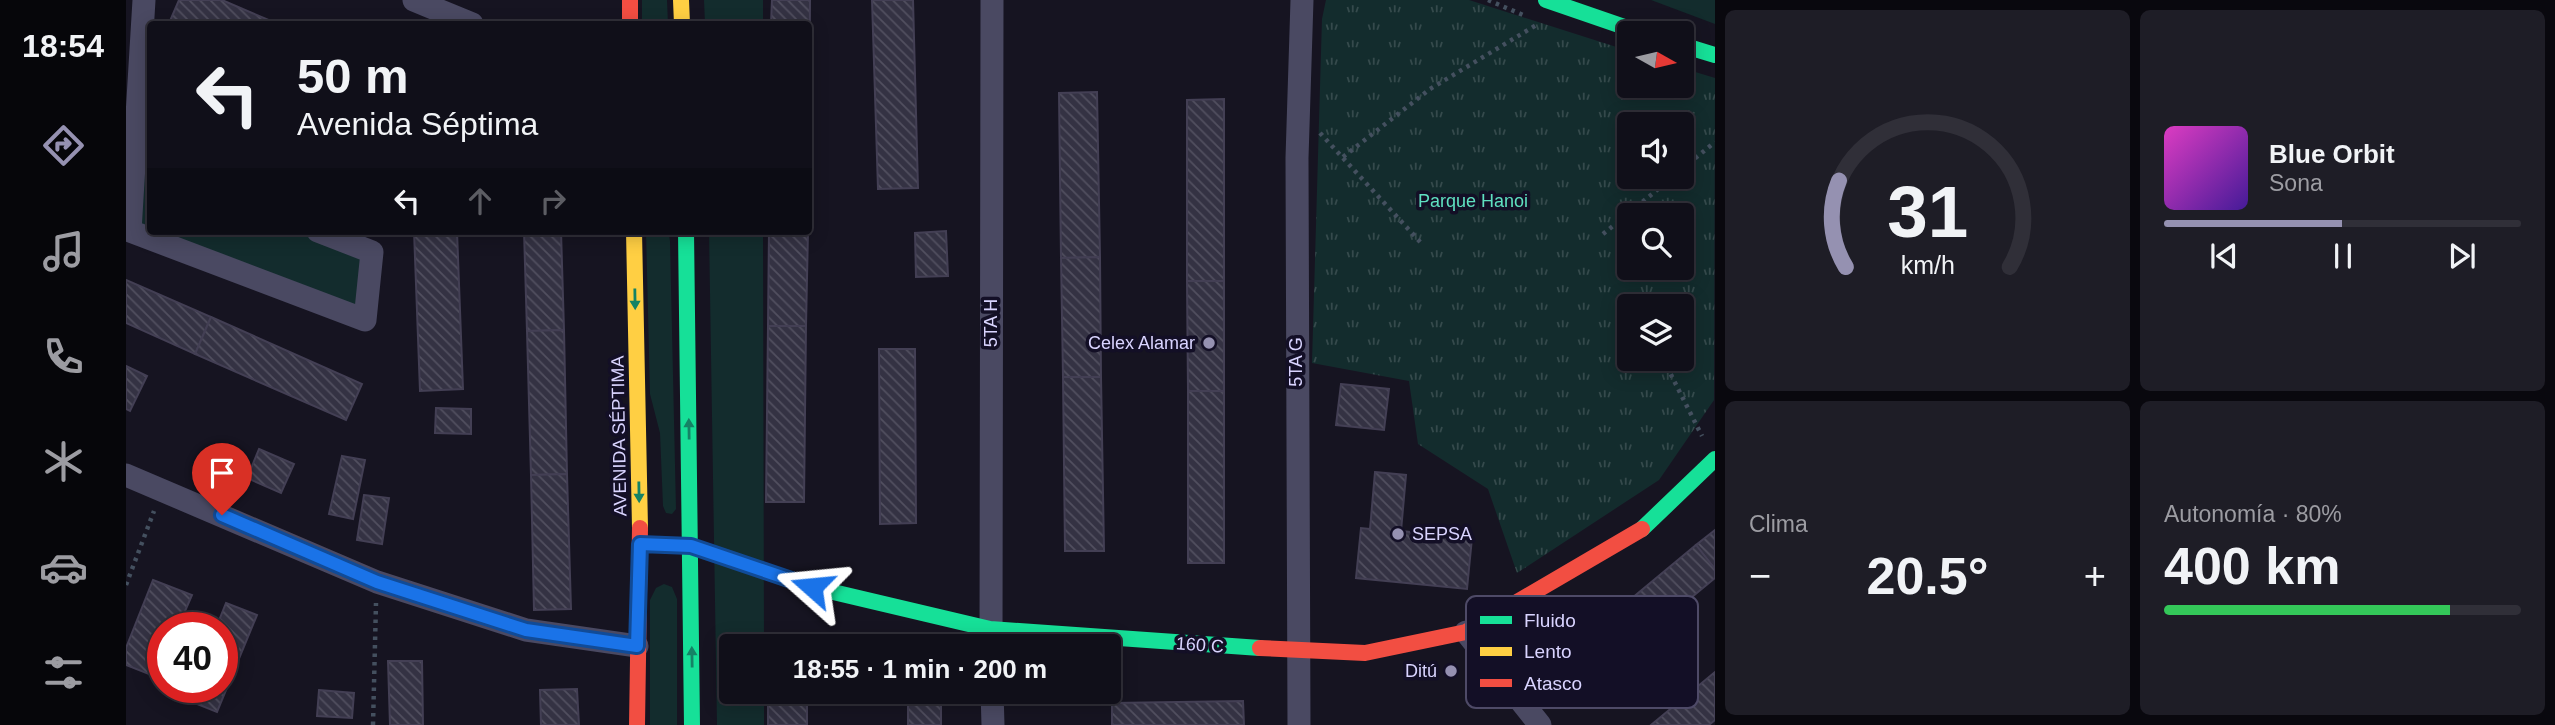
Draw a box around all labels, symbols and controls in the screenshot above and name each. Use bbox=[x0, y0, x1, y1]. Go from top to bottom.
north arrow bbox=[1617, 21, 1694, 98]
map controls bbox=[1617, 21, 1694, 371]
text: 18:54 bbox=[22, 28, 104, 64]
icon: left bbox=[182, 49, 273, 140]
text: 50 m bbox=[297, 49, 409, 103]
text: Avenida Séptima bbox=[297, 106, 538, 142]
button: sound bbox=[1617, 112, 1694, 189]
icon: directions bbox=[39, 121, 88, 170]
text: Blue Orbit bbox=[2269, 139, 2395, 169]
text: Sona bbox=[2269, 170, 2323, 196]
text: 31 bbox=[1887, 171, 1968, 252]
icon: left bbox=[388, 182, 426, 220]
icon: ahead bbox=[461, 182, 499, 220]
icon: right bbox=[534, 182, 572, 220]
park label: Parque Hanoi bbox=[1418, 191, 1528, 211]
button: search bbox=[1617, 203, 1694, 280]
icon: music bbox=[39, 227, 88, 276]
icon: previous bbox=[2205, 237, 2243, 275]
icon: pause bbox=[2324, 237, 2362, 275]
icon: next bbox=[2443, 237, 2481, 275]
text: km/h bbox=[1900, 251, 1955, 279]
one-way arrow bbox=[630, 288, 641, 310]
button: layers bbox=[1617, 294, 1694, 371]
street label: 5TA H bbox=[981, 299, 1001, 347]
icon: phone bbox=[39, 332, 88, 381]
place label: Celex Alamar bbox=[1088, 333, 1195, 353]
marker: Celex Alamar bbox=[1201, 335, 1217, 351]
street label: 5TA G bbox=[1286, 337, 1306, 387]
street label: AVENIDA SÉPTIMA bbox=[608, 355, 630, 517]
one-way arrow bbox=[683, 418, 695, 440]
icon: climate bbox=[39, 437, 88, 486]
pin bbox=[192, 443, 252, 515]
icon: arrive bbox=[203, 454, 241, 492]
one-way arrow bbox=[633, 481, 645, 503]
text: Autonomía · 80% bbox=[2164, 501, 2342, 527]
text: Clima bbox=[1749, 511, 1808, 537]
place label: SEPSA bbox=[1412, 524, 1472, 544]
marker: SEPSA bbox=[1390, 526, 1406, 542]
text: 400 km bbox=[2164, 537, 2340, 595]
icon: car bbox=[39, 543, 88, 592]
text: 20.5° bbox=[1866, 547, 1989, 605]
position arrow bbox=[775, 550, 849, 624]
text: − bbox=[1749, 555, 1771, 597]
text: + bbox=[2084, 555, 2106, 597]
legend bbox=[1466, 596, 1698, 708]
text: Fluido bbox=[1524, 610, 1576, 631]
speed limit sign: 40 bbox=[147, 612, 238, 703]
street label: 160 C bbox=[1175, 633, 1225, 657]
text: Lento bbox=[1524, 641, 1572, 662]
one-way arrow bbox=[686, 646, 697, 668]
icon: filters bbox=[39, 648, 88, 697]
text: 18:55 · 1 min · 200 m bbox=[793, 654, 1047, 684]
place label: Ditú bbox=[1405, 661, 1437, 681]
marker: Ditú bbox=[1443, 663, 1459, 679]
text: Atasco bbox=[1524, 673, 1582, 694]

